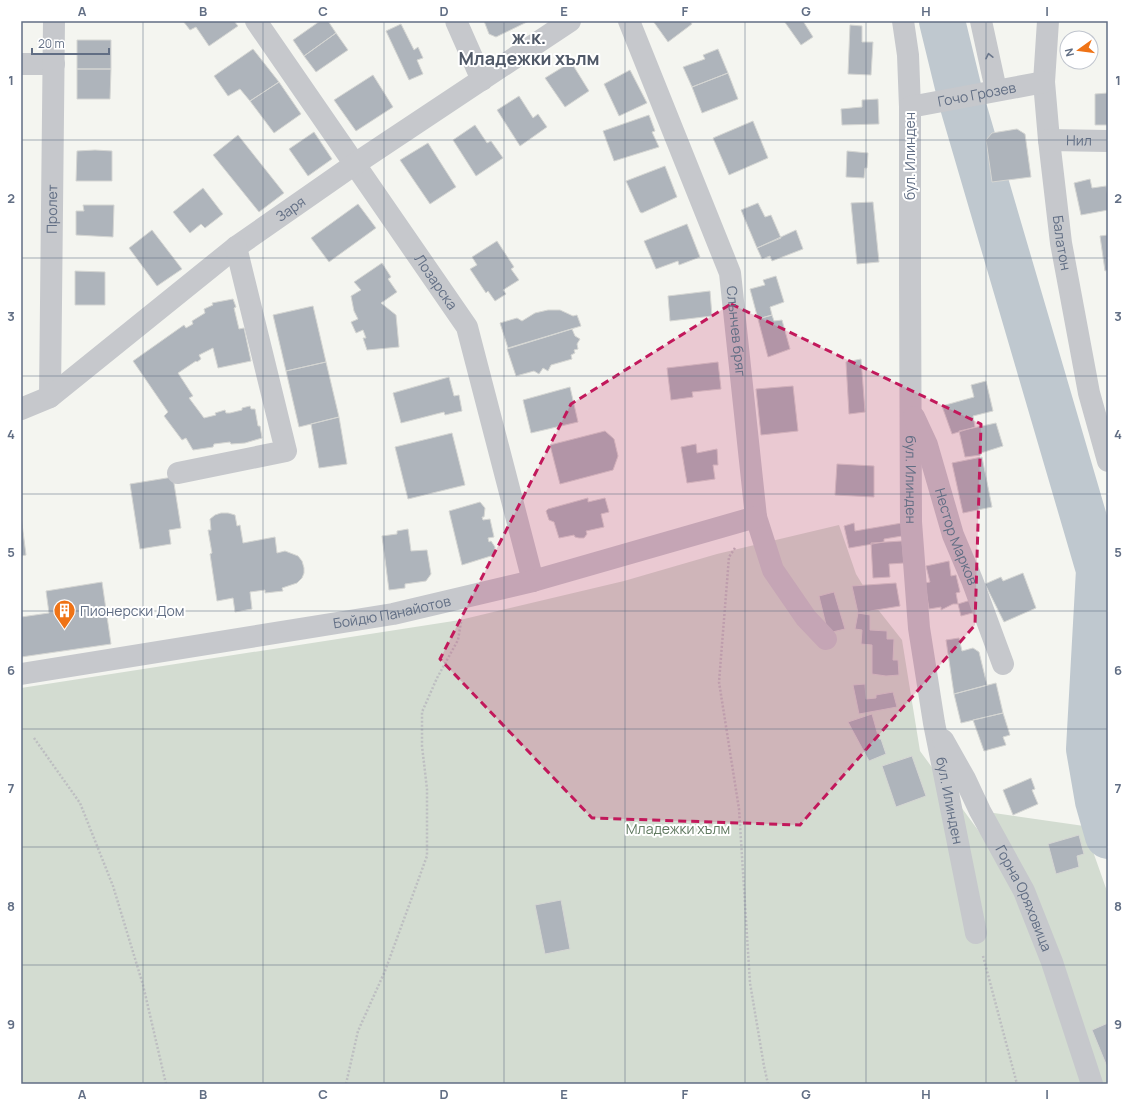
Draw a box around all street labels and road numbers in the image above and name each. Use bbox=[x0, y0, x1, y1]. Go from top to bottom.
street label: Гочо Грозев bbox=[936, 77, 1018, 111]
street label: бул. Илинден bbox=[900, 112, 919, 200]
street label: Нил bbox=[1066, 130, 1092, 150]
street label: Пролет bbox=[42, 184, 61, 234]
street label: Заря bbox=[272, 191, 309, 225]
street label: Балатон bbox=[1049, 214, 1076, 272]
street label: Лозарска bbox=[410, 250, 462, 313]
street label: Слънчев бряг bbox=[722, 285, 751, 378]
street label: бул. Илинден bbox=[902, 435, 921, 524]
street label: Нестор Марков bbox=[931, 486, 983, 588]
street label: Бойдю Панайотов bbox=[332, 591, 453, 633]
street label: бул. Илинден bbox=[932, 755, 968, 846]
street label: Горна Оряховица bbox=[992, 841, 1057, 954]

